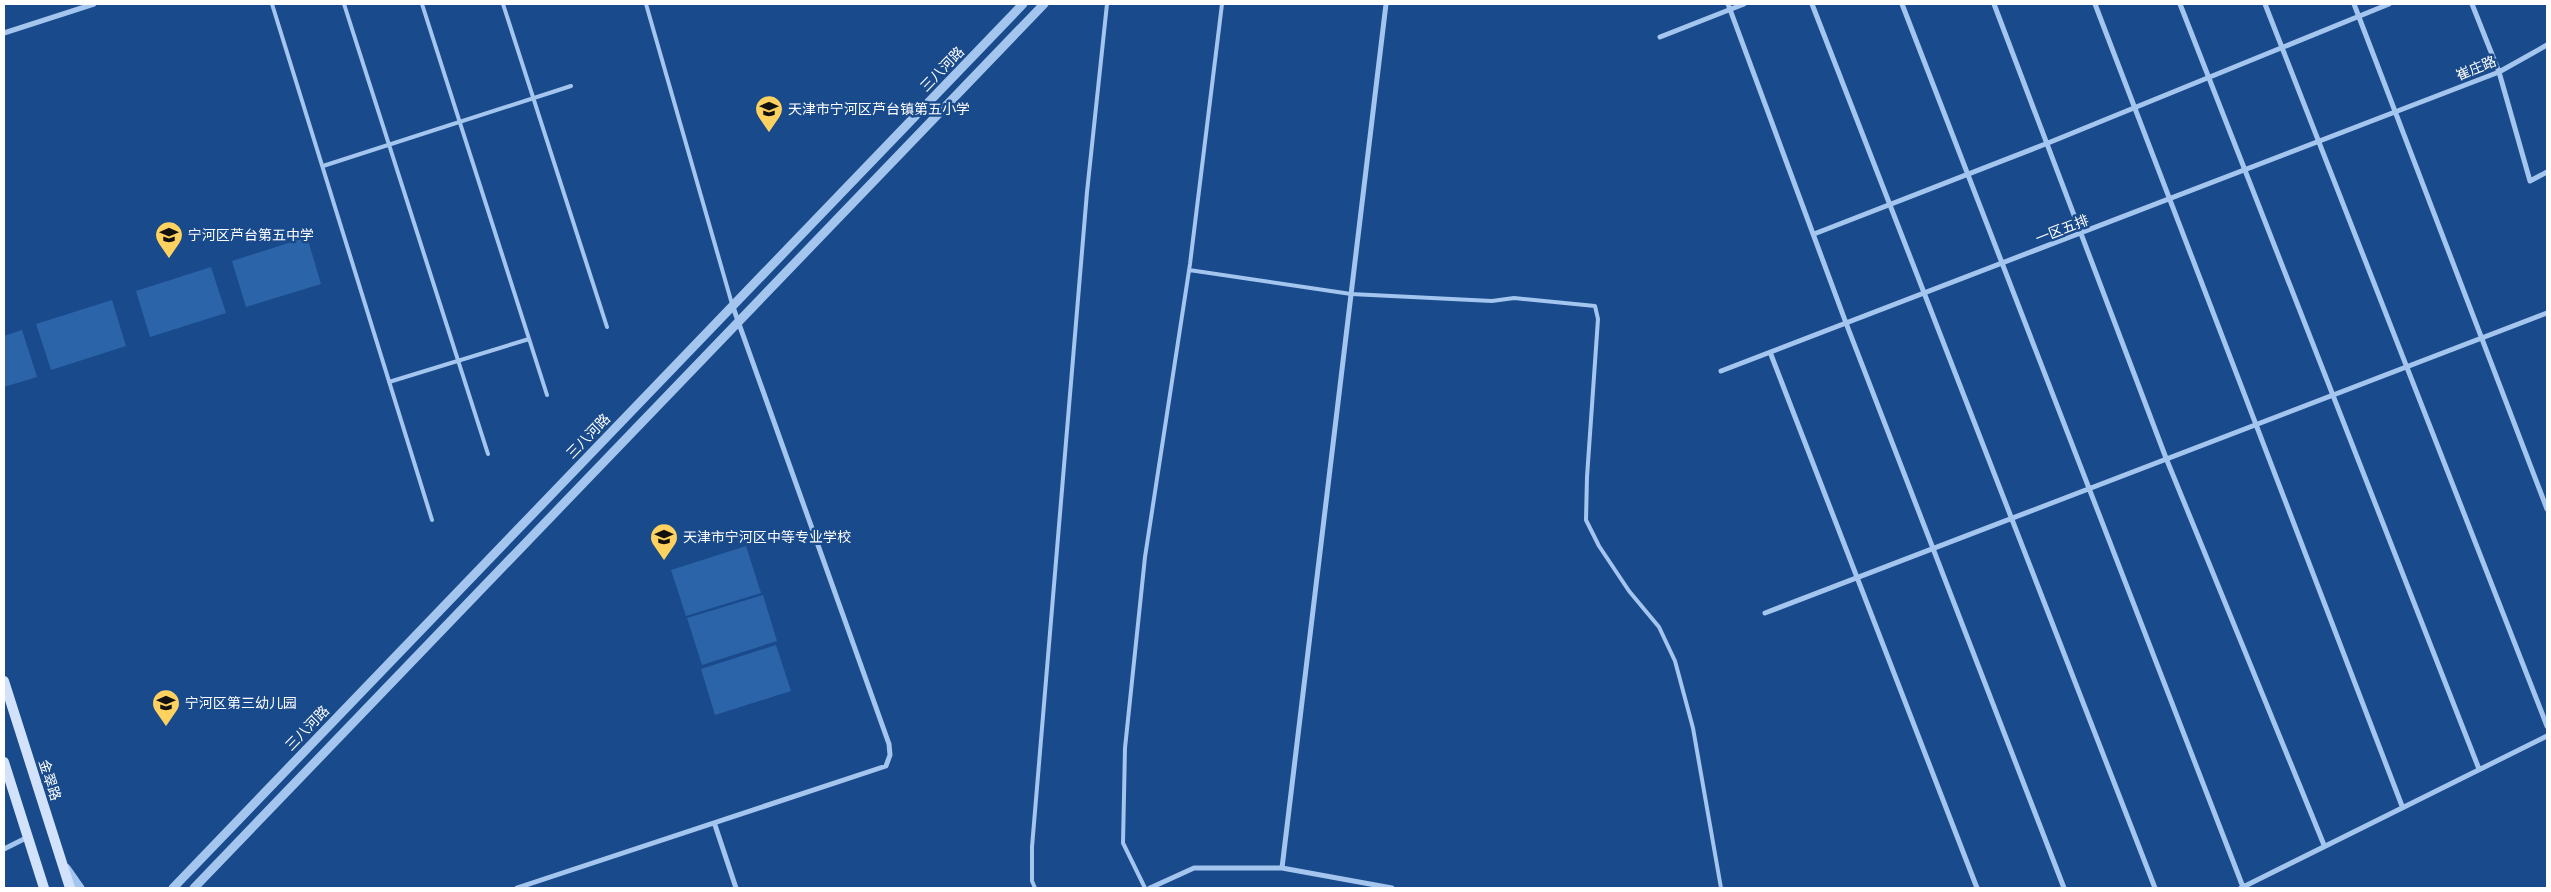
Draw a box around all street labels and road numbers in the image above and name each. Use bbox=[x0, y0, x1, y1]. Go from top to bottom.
street label: 三八河路 bbox=[917, 43, 967, 95]
street label: 崔庄路 bbox=[2454, 53, 2498, 83]
street label: 一区五排 bbox=[2033, 211, 2091, 247]
street label: 三八河路 bbox=[563, 410, 613, 462]
street label: 三八河路 bbox=[282, 702, 332, 754]
street label: 金翠路 bbox=[36, 758, 64, 802]

